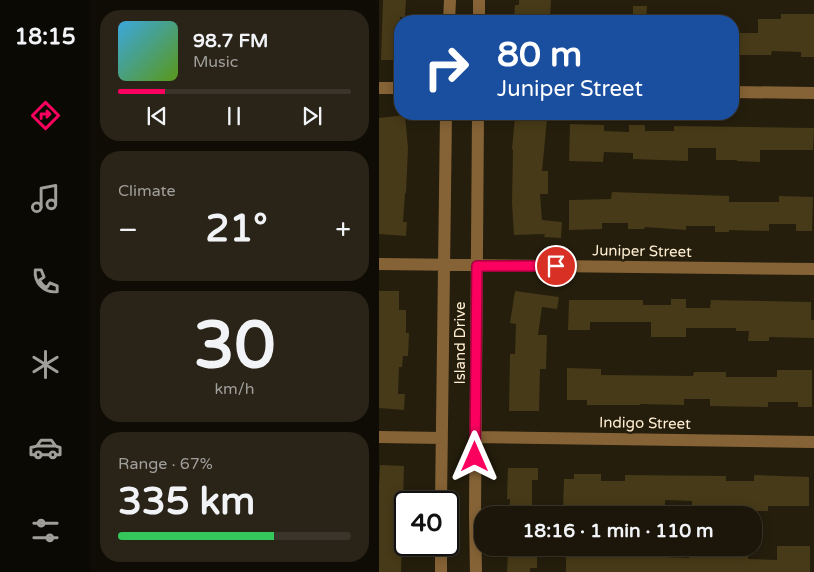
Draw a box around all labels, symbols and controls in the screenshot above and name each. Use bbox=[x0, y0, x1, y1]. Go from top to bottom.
text: 18:15 bbox=[15, 24, 75, 50]
text: 98.7 FM bbox=[193, 30, 268, 52]
text: 80 m bbox=[497, 34, 582, 76]
icon: right bbox=[414, 35, 479, 100]
text: Music bbox=[193, 52, 238, 72]
text: Juniper Street bbox=[497, 76, 643, 102]
icon: directions bbox=[28, 98, 63, 133]
icon: previous bbox=[143, 102, 171, 130]
icon: pause bbox=[220, 102, 248, 130]
icon: next bbox=[298, 102, 326, 130]
icon: music bbox=[28, 181, 63, 216]
text: Climate bbox=[118, 181, 176, 201]
text: 21° bbox=[206, 206, 268, 252]
text: − bbox=[118, 213, 138, 247]
text: + bbox=[335, 213, 351, 247]
street label: Juniper Street bbox=[592, 241, 692, 261]
pin bbox=[535, 245, 577, 287]
icon: arrive bbox=[542, 252, 570, 280]
icon: phone bbox=[28, 264, 63, 299]
street label: Island Drive bbox=[451, 302, 469, 384]
text: 30 bbox=[194, 307, 275, 386]
icon: climate bbox=[28, 347, 63, 382]
text: km/h bbox=[214, 379, 255, 399]
street label: Indigo Street bbox=[599, 413, 691, 433]
icon: car bbox=[28, 430, 63, 465]
position arrow bbox=[448, 430, 500, 482]
text: Range · 67% bbox=[118, 454, 213, 474]
text: 335 km bbox=[118, 479, 255, 525]
speed limit sign: 40 bbox=[394, 491, 459, 556]
icon: filters bbox=[28, 513, 63, 548]
text: 18:16 · 1 min · 110 m bbox=[522, 520, 714, 542]

